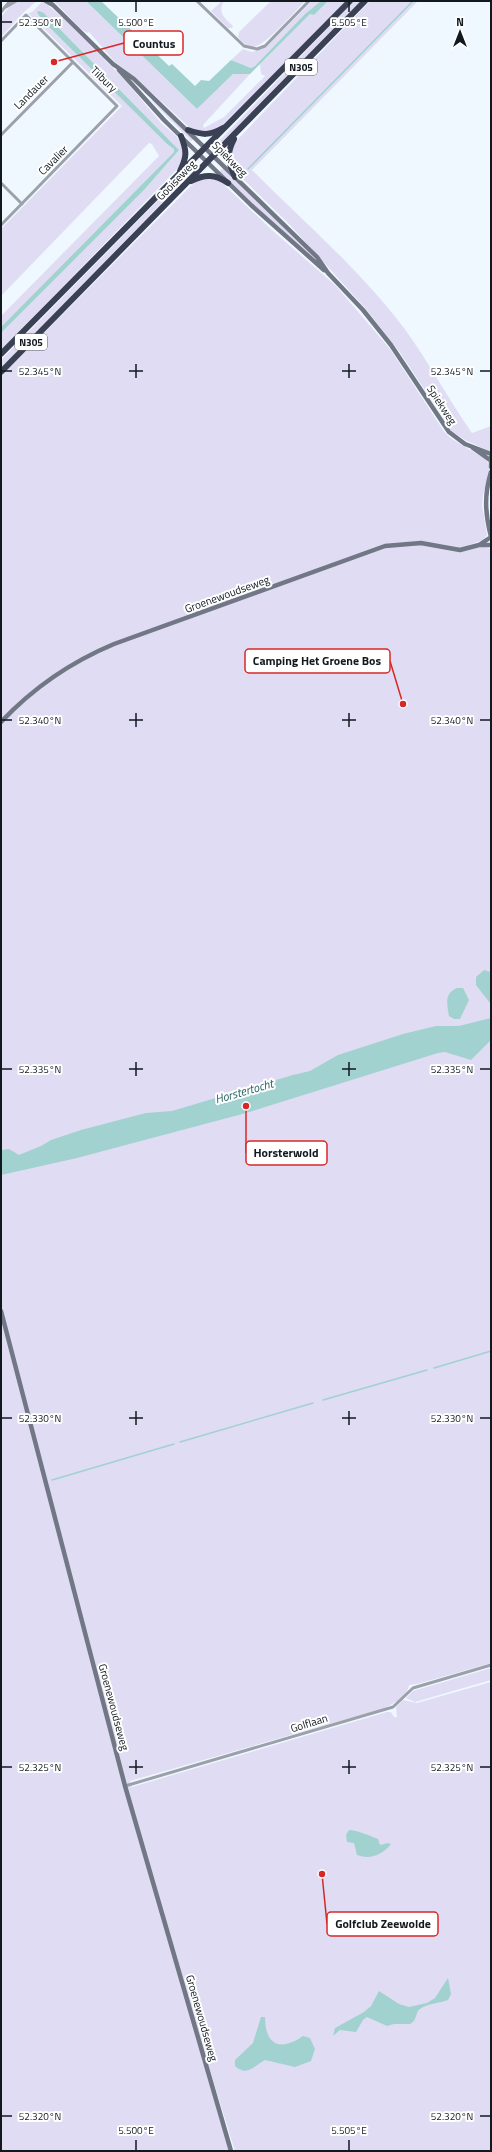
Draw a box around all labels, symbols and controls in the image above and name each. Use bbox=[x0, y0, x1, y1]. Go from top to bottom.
north arrow bbox=[440, 12, 480, 52]
text: N bbox=[456, 14, 464, 30]
text: 52.350°N bbox=[19, 15, 61, 30]
text: 5.500°E bbox=[118, 15, 154, 30]
text: 5.505°E bbox=[331, 15, 367, 30]
callout: Countus bbox=[124, 31, 183, 55]
text: Countus bbox=[133, 34, 176, 53]
road number: N305 bbox=[285, 59, 317, 75]
street label: Tilbury bbox=[87, 62, 121, 96]
street label: Landauer bbox=[10, 71, 52, 113]
street label: Spiekweg bbox=[209, 138, 252, 181]
street label: Cavalier bbox=[34, 141, 72, 179]
street label: Gooiseweg bbox=[153, 156, 200, 204]
road number: N305 bbox=[15, 334, 47, 350]
text: 52.345°N bbox=[19, 364, 61, 379]
text: 52.345°N bbox=[431, 364, 473, 379]
street label: Spiekweg bbox=[423, 382, 461, 428]
street label: Groenewoudseweg bbox=[182, 571, 272, 617]
callout: Camping Het Groene Bos bbox=[245, 649, 390, 673]
text: Camping Het Groene Bos bbox=[253, 651, 381, 670]
text: 52.340°N bbox=[19, 713, 61, 728]
text: 52.340°N bbox=[431, 713, 473, 728]
text: 52.335°N bbox=[19, 1062, 61, 1077]
text: 52.335°N bbox=[431, 1062, 473, 1077]
water label: Horstertocht bbox=[213, 1073, 277, 1108]
callout: Horsterwold bbox=[246, 1141, 327, 1165]
text: Horsterwold bbox=[254, 1143, 319, 1162]
text: 52.330°N bbox=[19, 1411, 61, 1426]
text: 52.330°N bbox=[431, 1411, 473, 1426]
street label: Groenewoudseweg bbox=[95, 1662, 133, 1752]
street label: Golflaan bbox=[288, 1710, 330, 1736]
text: 52.325°N bbox=[19, 1760, 61, 1775]
text: 52.325°N bbox=[431, 1760, 473, 1775]
callout: Golfclub Zeewolde bbox=[327, 1912, 438, 1936]
text: Golfclub Zeewolde bbox=[335, 1914, 431, 1933]
street label: Groenewoudseweg bbox=[182, 1973, 222, 2063]
text: 52.320°N bbox=[19, 2109, 61, 2124]
text: 52.320°N bbox=[431, 2109, 473, 2124]
text: 5.500°E bbox=[118, 2123, 154, 2138]
text: 5.505°E bbox=[331, 2123, 367, 2138]

